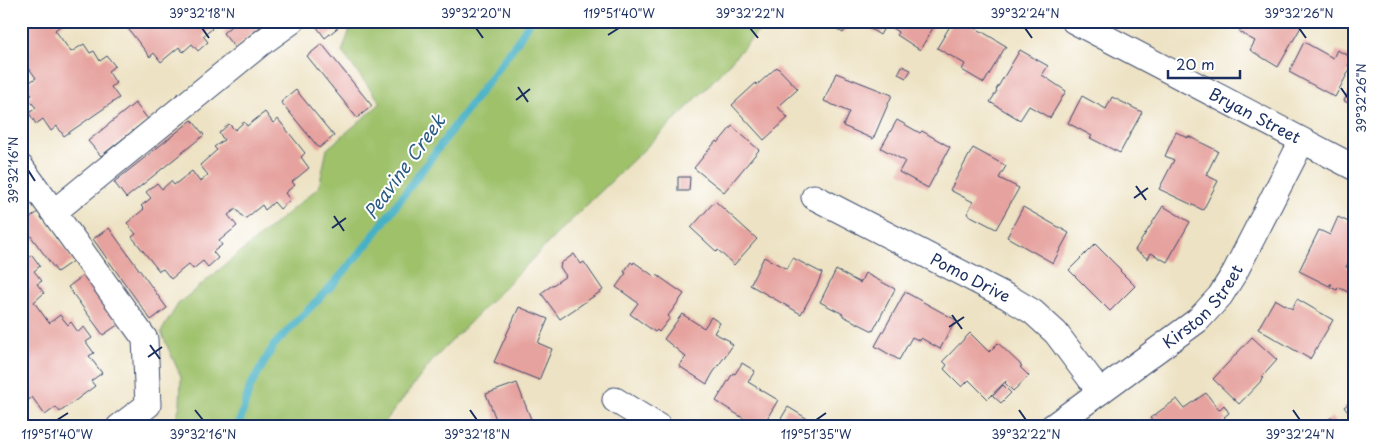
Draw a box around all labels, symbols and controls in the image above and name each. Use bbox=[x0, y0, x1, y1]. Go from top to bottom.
text: 39°32'18"N bbox=[169, 4, 235, 22]
text: 39°32'20"N bbox=[441, 4, 511, 22]
text: 119°51'40"W bbox=[583, 4, 655, 22]
text: 39°32'22"N bbox=[715, 4, 785, 22]
text: 39°32'24"N bbox=[990, 4, 1060, 22]
text: 39°32'26"N bbox=[1264, 4, 1334, 22]
scale bar bbox=[1168, 48, 1241, 80]
text: 20 m bbox=[1176, 52, 1215, 75]
text: 39°32'26"N bbox=[1352, 63, 1370, 133]
street label: Bryan Street bbox=[1205, 81, 1306, 149]
water label: Peavine Creek bbox=[357, 107, 452, 224]
text: 39°32'16"N bbox=[4, 137, 22, 203]
street label: Pomo Drive bbox=[927, 246, 1015, 307]
street label: Kirston Street bbox=[1157, 260, 1248, 353]
text: 119°51'40"W bbox=[21, 425, 93, 443]
text: 39°32'16"N bbox=[170, 425, 236, 443]
text: 39°32'18"N bbox=[444, 425, 510, 443]
text: 119°51'35"W bbox=[781, 425, 852, 443]
text: 39°32'22"N bbox=[991, 425, 1061, 443]
text: 39°32'24"N bbox=[1265, 425, 1335, 443]

